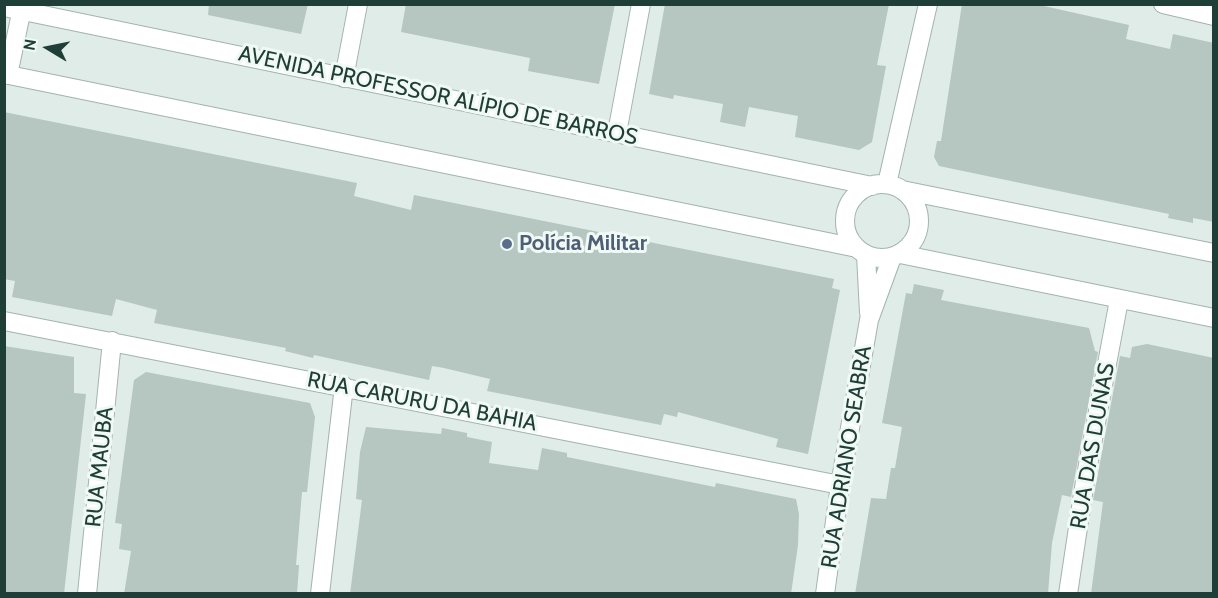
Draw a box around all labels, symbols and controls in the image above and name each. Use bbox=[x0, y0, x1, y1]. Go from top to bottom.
north arrow bbox=[18, 18, 78, 78]
text: N bbox=[19, 38, 40, 52]
street label: AVENIDA PROFESSOR ALÍPIO DE BARROS bbox=[236, 41, 640, 151]
place label: Polícia Militar bbox=[519, 231, 647, 257]
marker: Polícia Militar bbox=[500, 237, 514, 251]
street label: RUA ADRIANO SEABRA bbox=[816, 344, 878, 570]
street label: RUA DAS DUNAS bbox=[1065, 361, 1121, 531]
street label: RUA CARURU DA BAHIA bbox=[305, 367, 539, 437]
street label: RUA MAUBA bbox=[81, 405, 119, 529]

